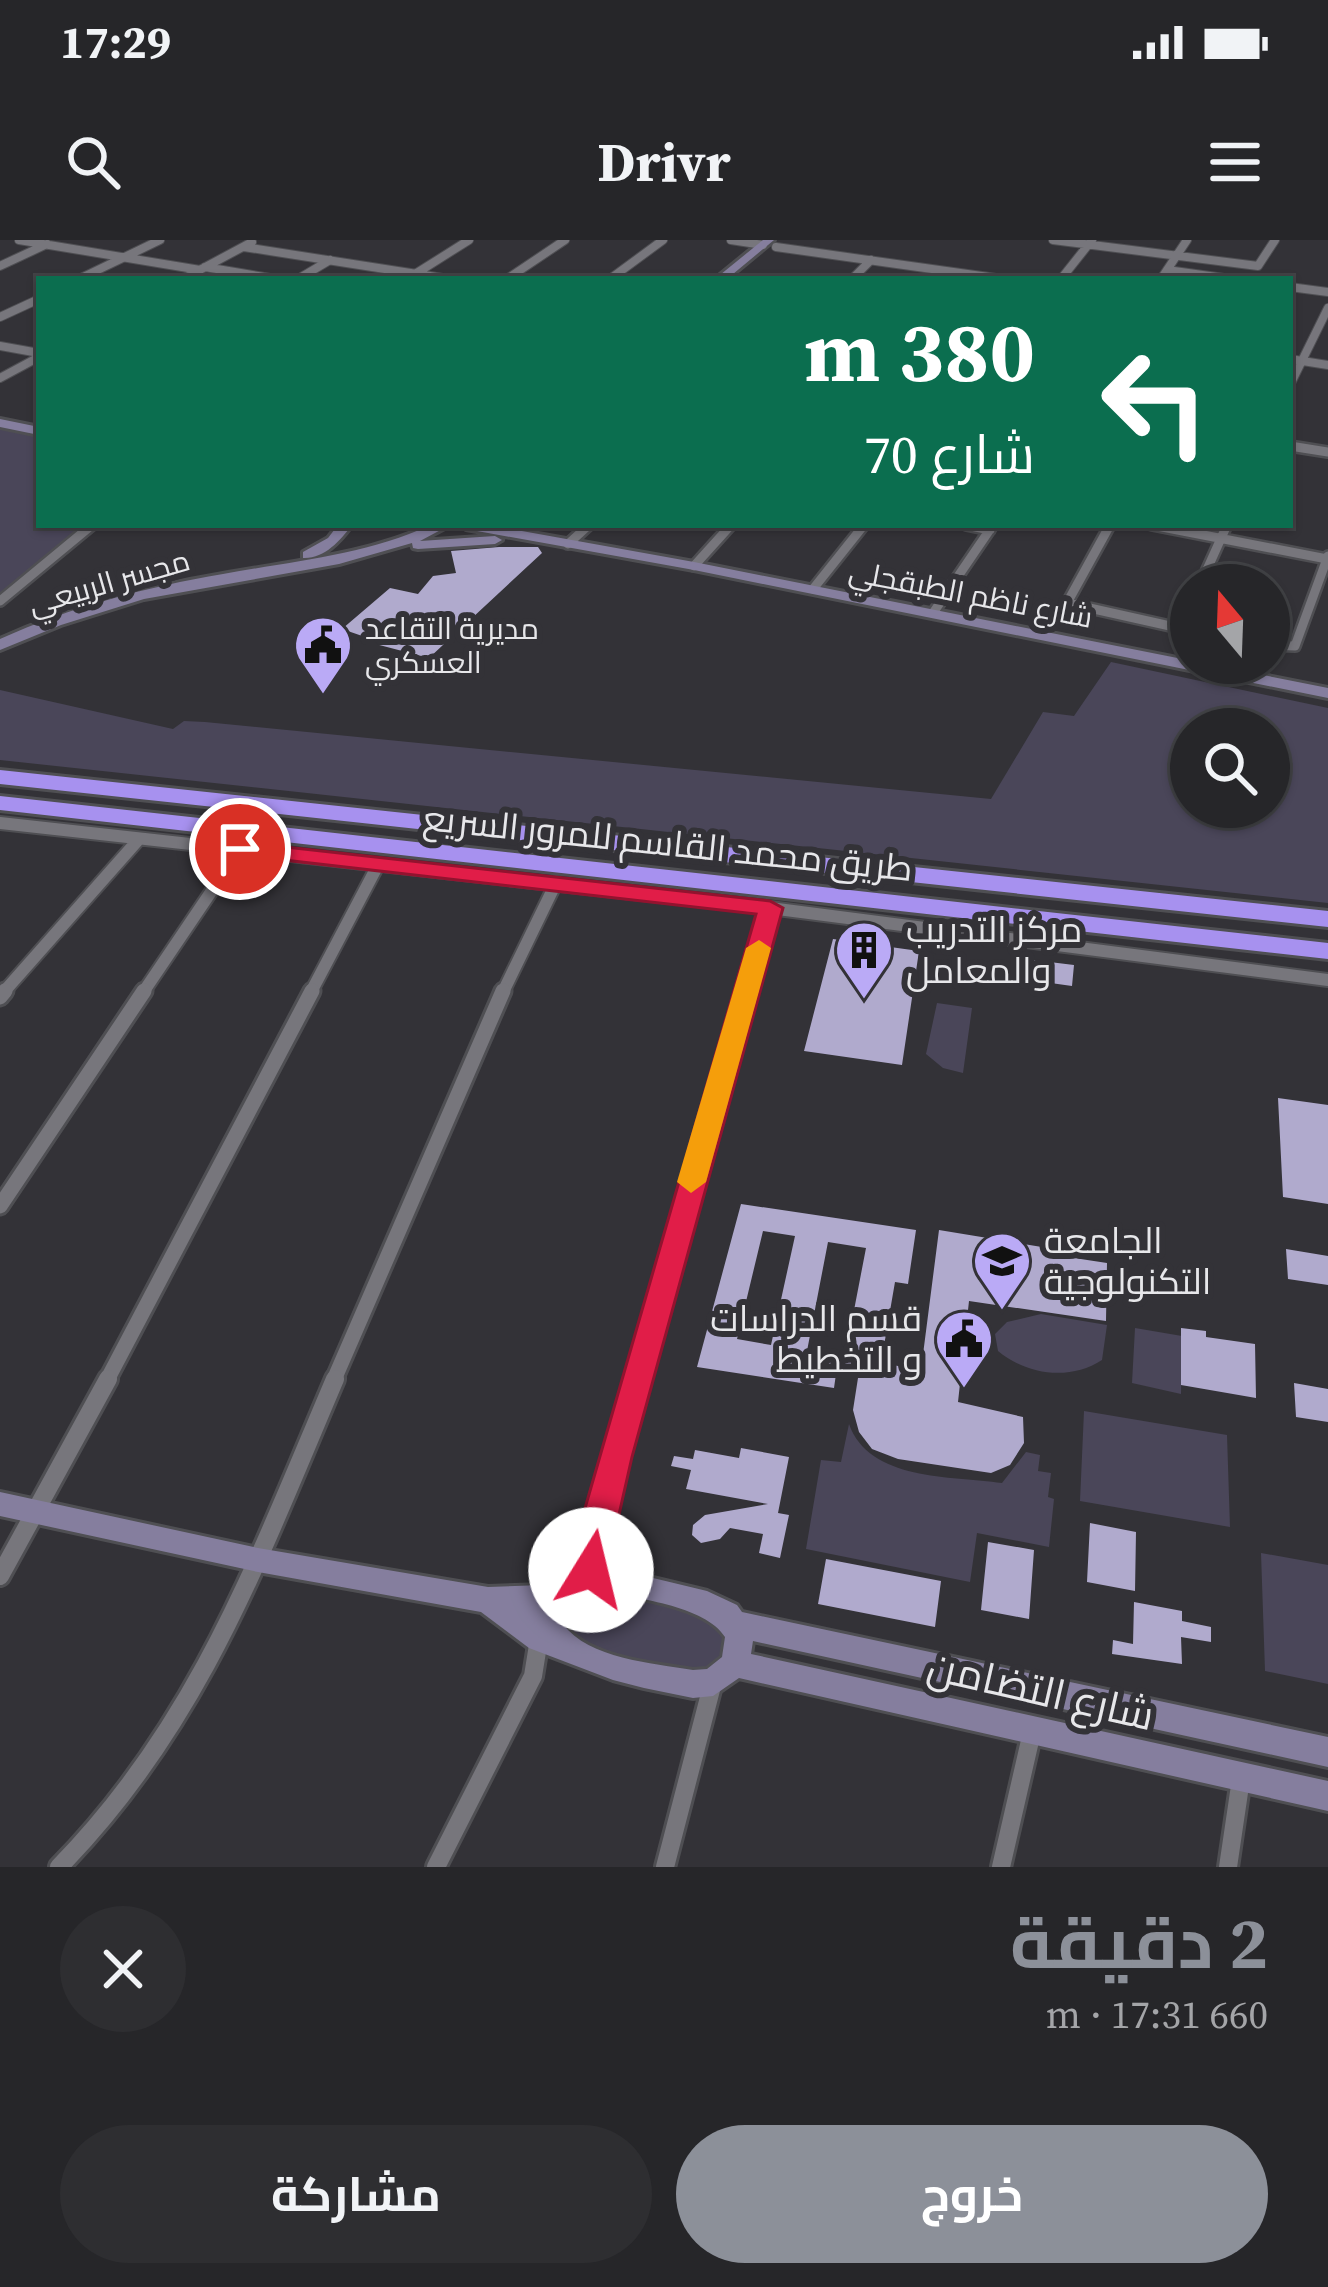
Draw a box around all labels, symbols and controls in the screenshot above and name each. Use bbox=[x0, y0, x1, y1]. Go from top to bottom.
text: 17:29 bbox=[60, 11, 171, 73]
text: Drivr bbox=[597, 125, 731, 199]
icon: search bbox=[60, 129, 126, 195]
icon: menu bbox=[1202, 129, 1268, 195]
text: 380 m bbox=[804, 294, 1035, 409]
icon: left bbox=[1077, 324, 1233, 480]
text: شارع 70 bbox=[864, 417, 1035, 491]
street label: مجسر الربيعي bbox=[23, 539, 195, 628]
street label: شارع ناظم الطبقجلي bbox=[845, 550, 1096, 641]
north arrow bbox=[1170, 564, 1290, 684]
map controls bbox=[1170, 564, 1290, 828]
place label: مديرية التقاعد العسكري bbox=[365, 608, 539, 686]
public building icon: مديرية التقاعد العسكري bbox=[292, 614, 354, 696]
button: search bbox=[1170, 708, 1290, 828]
street label: طريق محمد القاسم للمرور السريع bbox=[421, 793, 915, 893]
pin bbox=[189, 798, 291, 900]
icon: arrive bbox=[207, 816, 273, 882]
place label: مركز التدريب والمعامل bbox=[906, 905, 1082, 995]
building icon: مركز التدريب والمعامل bbox=[833, 919, 895, 1001]
place label: الجامعة التكنولوجية bbox=[1044, 1216, 1211, 1306]
school or university icon: الجامعة التكنولوجية bbox=[971, 1230, 1033, 1312]
place label: قسم الدراسات و التخطيط bbox=[710, 1294, 922, 1384]
public building icon: قسم الدراسات و التخطيط bbox=[933, 1308, 995, 1390]
position arrow bbox=[528, 1507, 654, 1633]
street label: شارع التضامن bbox=[922, 1636, 1160, 1744]
text: 2 دقيقة bbox=[1010, 1893, 1268, 1992]
button: close bbox=[60, 1906, 186, 2032]
text: 660 m · 17:31 bbox=[1046, 1988, 1268, 2041]
button: مشاركة bbox=[60, 2125, 652, 2263]
button: خروج bbox=[676, 2125, 1268, 2263]

